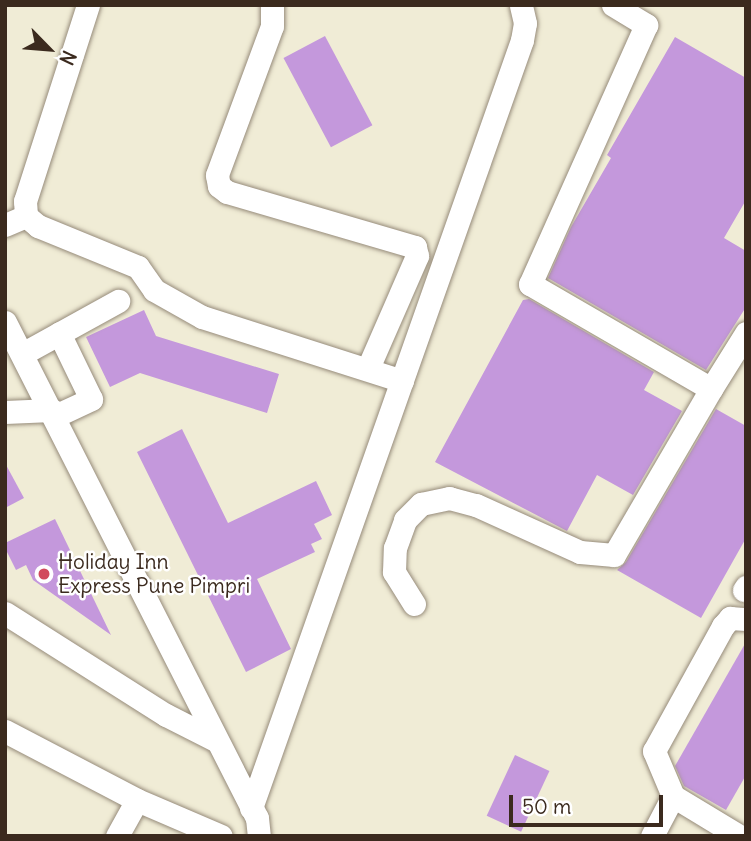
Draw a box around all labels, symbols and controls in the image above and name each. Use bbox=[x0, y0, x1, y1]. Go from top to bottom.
north arrow bbox=[14, 14, 84, 84]
text: N bbox=[54, 47, 82, 69]
place label: Holiday Inn Express Pune Pimpri bbox=[58, 549, 250, 599]
marker: Holiday Inn Express Pune Pimpri bbox=[36, 566, 52, 582]
scale bar bbox=[513, 782, 667, 826]
text: 50 m bbox=[522, 793, 571, 820]

